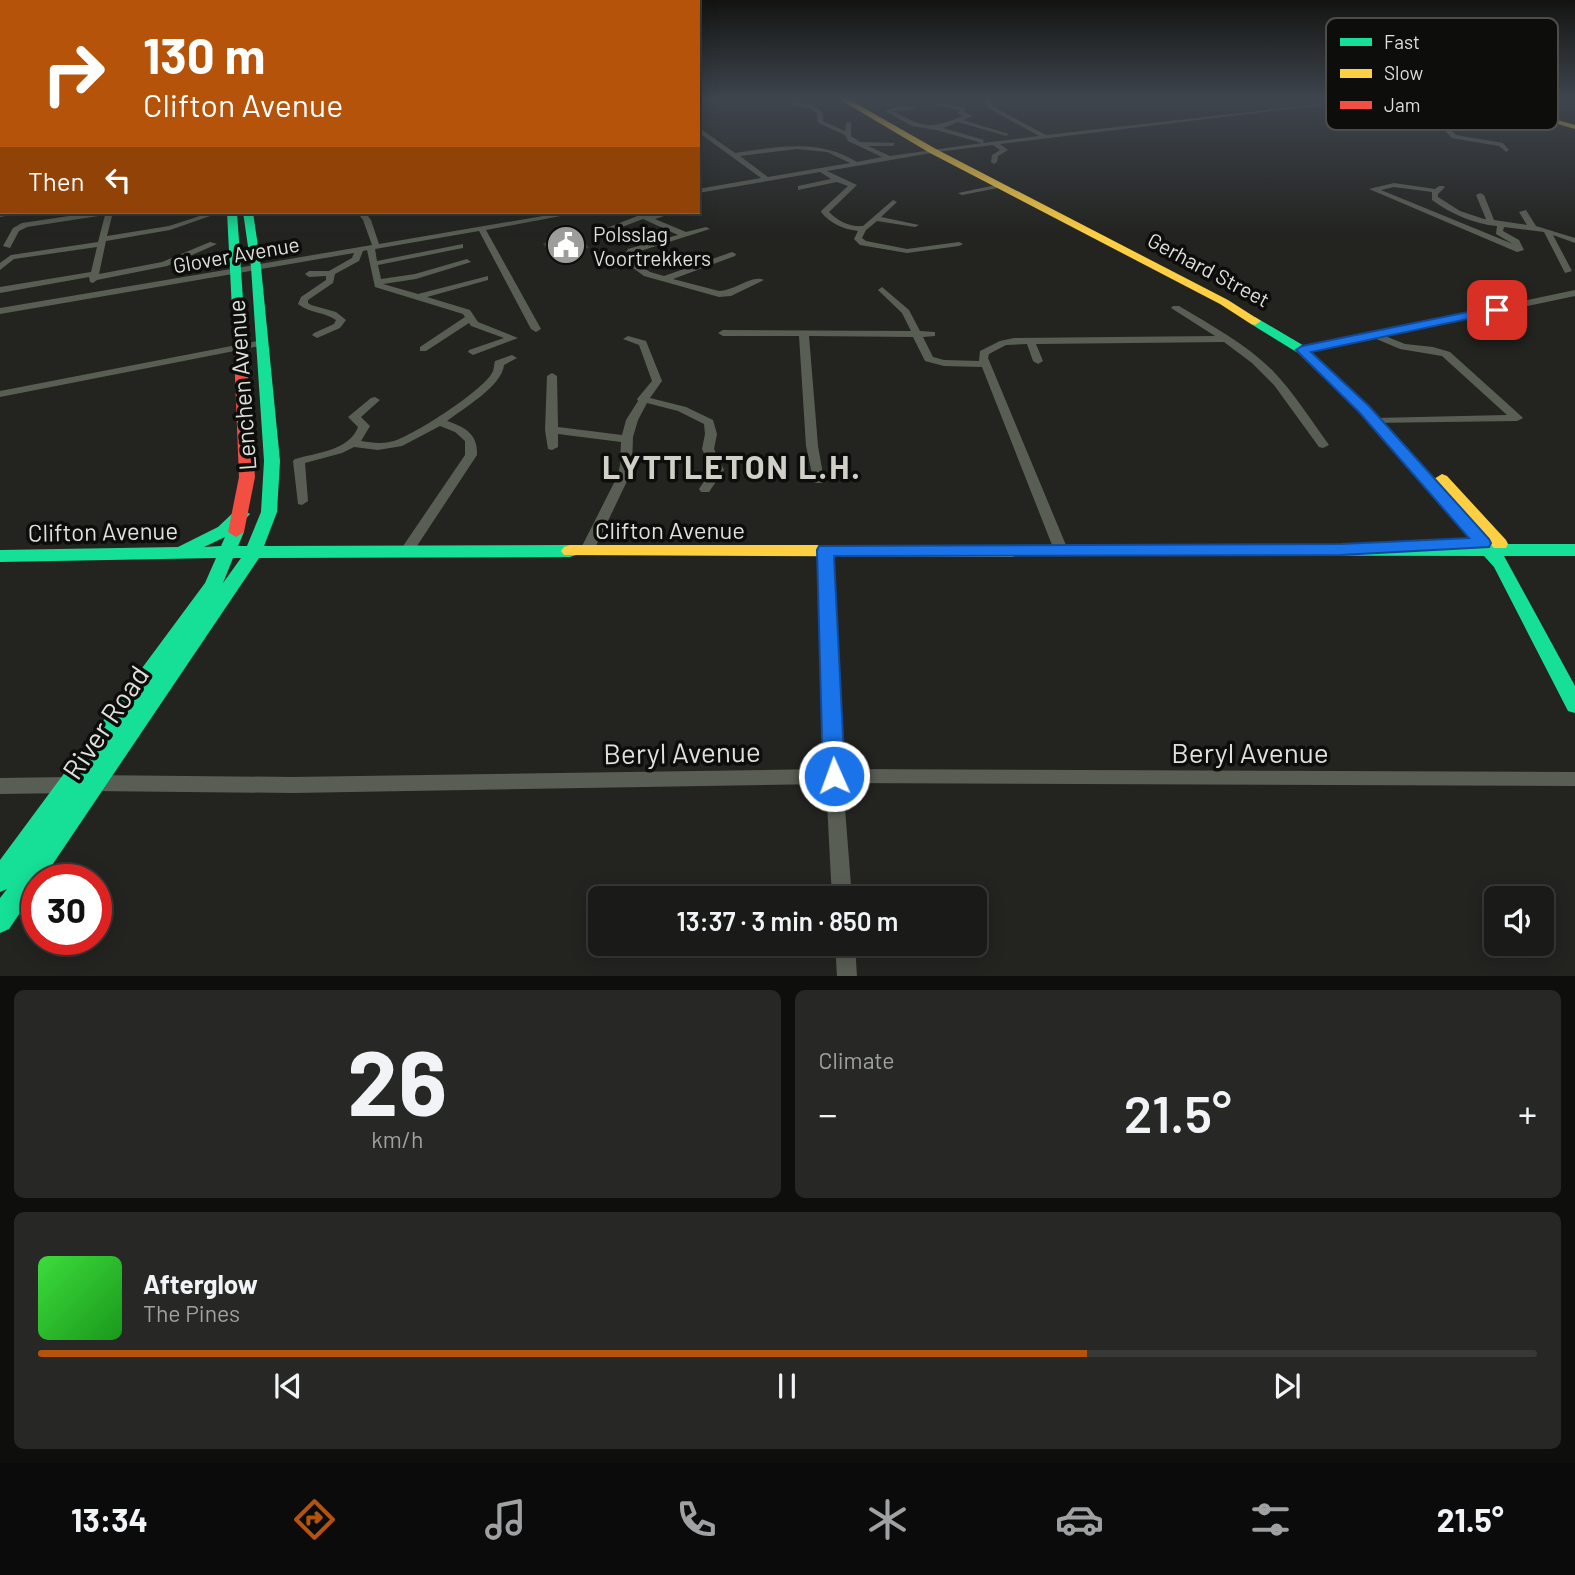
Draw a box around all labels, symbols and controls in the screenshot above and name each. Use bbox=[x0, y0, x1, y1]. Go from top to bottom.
legend bbox=[1326, 18, 1558, 130]
text: 130 m bbox=[143, 25, 265, 84]
icon: right bbox=[28, 28, 119, 119]
text: Fast bbox=[1384, 30, 1420, 53]
text: Slow bbox=[1384, 61, 1423, 84]
text: Clifton Avenue bbox=[143, 85, 343, 123]
text: Jam bbox=[1384, 93, 1420, 116]
icon: left bbox=[99, 161, 137, 199]
text: Then bbox=[28, 165, 85, 196]
place label: Polsslag Voortrekkers bbox=[593, 221, 711, 270]
public building icon: Polsslag Voortrekkers bbox=[545, 224, 587, 266]
street label: Gerhard Street bbox=[1144, 226, 1274, 312]
street label: Glover Avenue bbox=[171, 231, 301, 277]
pin bbox=[1467, 280, 1527, 340]
icon: arrive bbox=[1478, 291, 1516, 329]
street label: Lenchen Avenue bbox=[221, 299, 261, 471]
district label: LYTTLETON L.H. bbox=[602, 447, 862, 485]
street label: Clifton Avenue bbox=[28, 515, 178, 547]
street label: Clifton Avenue bbox=[595, 515, 745, 544]
street label: River Road bbox=[55, 659, 155, 785]
street label: Beryl Avenue bbox=[603, 734, 761, 770]
street label: Beryl Avenue bbox=[1171, 735, 1329, 769]
position arrow bbox=[797, 739, 871, 813]
speed limit sign: 30 bbox=[21, 864, 112, 955]
map controls bbox=[1484, 886, 1554, 956]
button: sound bbox=[1484, 886, 1554, 956]
text: 13:37 · 3 min · 850 m bbox=[677, 905, 898, 936]
text: 26 bbox=[347, 1025, 447, 1134]
text: Climate bbox=[819, 1046, 895, 1074]
text: 21.5° bbox=[1124, 1081, 1232, 1143]
text: − bbox=[819, 1090, 838, 1136]
text: + bbox=[1518, 1090, 1537, 1136]
text: km/h bbox=[371, 1125, 423, 1153]
text: Afterglow bbox=[143, 1268, 258, 1299]
text: The Pines bbox=[143, 1299, 240, 1327]
icon: previous bbox=[269, 1367, 307, 1405]
icon: pause bbox=[768, 1367, 806, 1405]
icon: next bbox=[1268, 1367, 1306, 1405]
icon: directions bbox=[290, 1495, 339, 1544]
icon: music bbox=[481, 1495, 530, 1544]
icon: phone bbox=[672, 1495, 721, 1544]
icon: climate bbox=[863, 1495, 912, 1544]
icon: car bbox=[1055, 1495, 1104, 1544]
icon: filters bbox=[1246, 1495, 1295, 1544]
text: 13:34 bbox=[71, 1500, 148, 1538]
text: 21.5° bbox=[1437, 1500, 1504, 1538]

